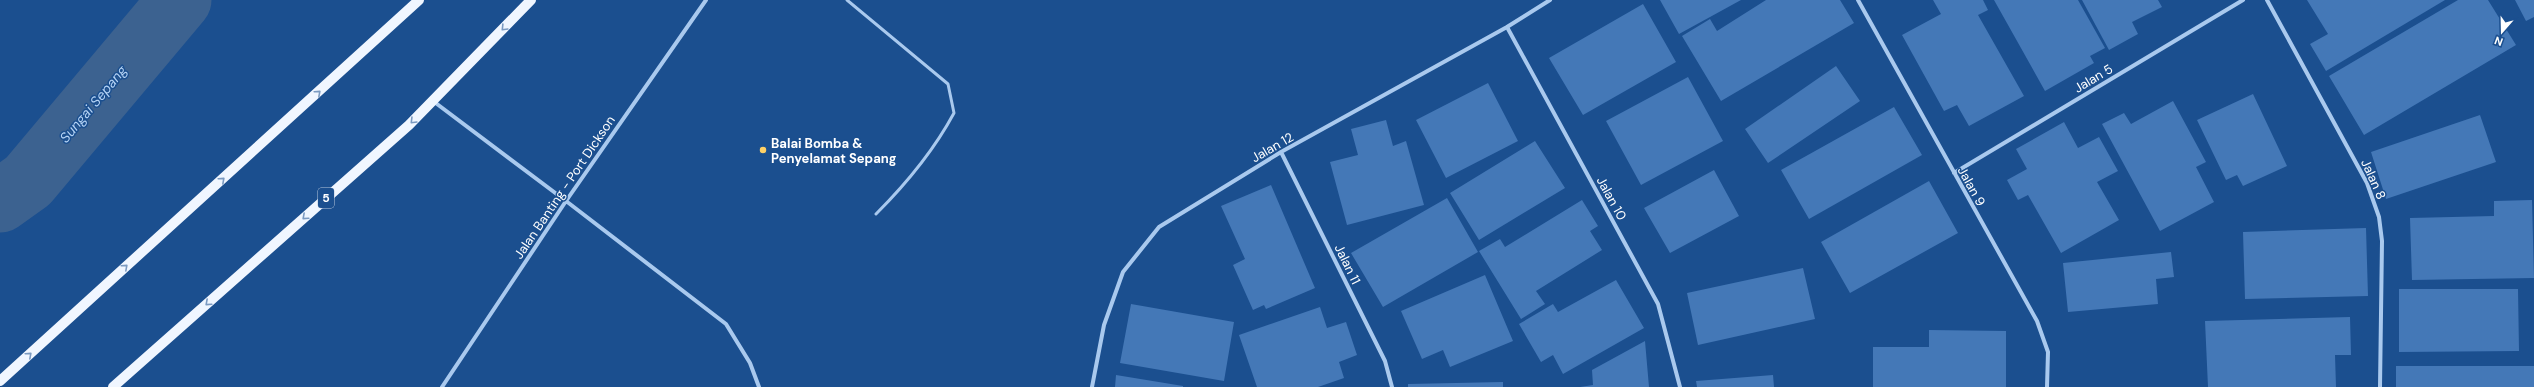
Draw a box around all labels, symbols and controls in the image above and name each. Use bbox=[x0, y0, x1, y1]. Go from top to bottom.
north arrow bbox=[2482, 12, 2522, 52]
one-way arrow bbox=[501, 23, 508, 31]
text: N bbox=[2492, 33, 2505, 49]
street label: Jalan 5 bbox=[2071, 60, 2116, 97]
water label: Sungai Sepang bbox=[55, 61, 131, 146]
one-way arrow bbox=[313, 90, 321, 97]
street label: Jalan Banting - Port Dickson bbox=[510, 112, 619, 262]
one-way arrow bbox=[410, 116, 418, 124]
street label: Jalan 12 bbox=[1248, 129, 1296, 166]
place label: Balai Bomba & Penyelamat Sepang bbox=[771, 135, 897, 167]
marker: Balai Bomba & Penyelamat Sepang bbox=[758, 145, 768, 155]
street label: Jalan 8 bbox=[2357, 156, 2390, 202]
street label: Jalan 9 bbox=[1954, 163, 1989, 209]
street label: Jalan 10 bbox=[1593, 173, 1631, 223]
one-way arrow bbox=[217, 178, 224, 185]
road number: 5 bbox=[318, 188, 334, 208]
one-way arrow bbox=[302, 212, 310, 219]
street label: Jalan 11 bbox=[1331, 241, 1365, 287]
one-way arrow bbox=[120, 265, 128, 272]
one-way arrow bbox=[205, 298, 213, 306]
one-way arrow bbox=[24, 352, 32, 359]

